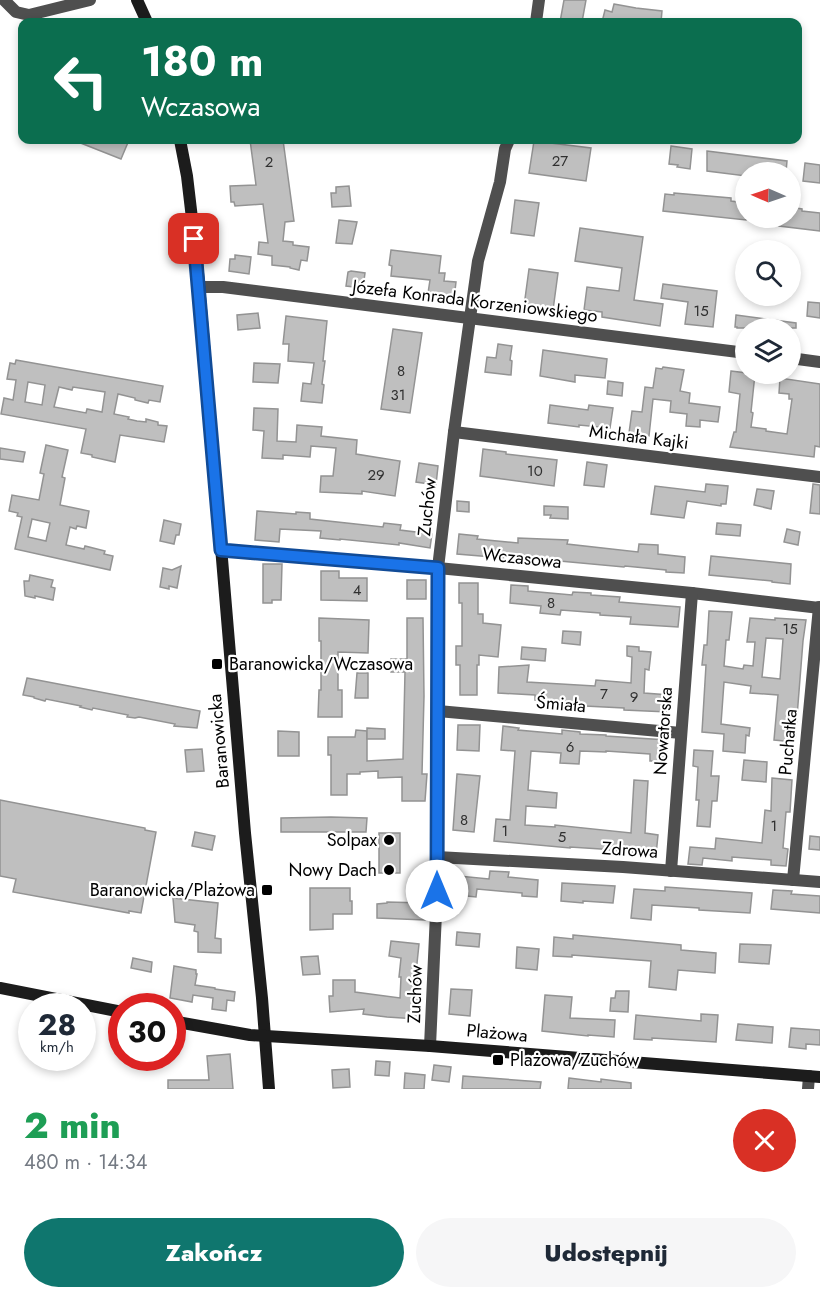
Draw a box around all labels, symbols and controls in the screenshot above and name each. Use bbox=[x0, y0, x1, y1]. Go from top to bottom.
text: 180 m bbox=[141, 31, 264, 92]
icon: left bbox=[42, 42, 120, 120]
text: Wczasowa bbox=[141, 87, 260, 126]
house number: 27 bbox=[552, 150, 568, 172]
house number: 2 bbox=[265, 151, 273, 173]
north arrow bbox=[735, 162, 801, 228]
map controls bbox=[735, 162, 801, 384]
pin bbox=[168, 213, 219, 264]
icon: arrive bbox=[177, 222, 210, 255]
button: search bbox=[735, 240, 801, 306]
street label: Józefa Konrada Korzeniowskiego bbox=[349, 273, 599, 329]
house number: 15 bbox=[693, 300, 709, 322]
button: layers bbox=[735, 318, 801, 384]
house number: 8 bbox=[397, 360, 405, 382]
house number: 31 bbox=[391, 384, 405, 406]
street label: Michała Kajki bbox=[588, 418, 690, 456]
house number: 10 bbox=[527, 460, 543, 482]
house number: 29 bbox=[367, 464, 385, 486]
street label: Zuchów bbox=[411, 476, 443, 537]
street label: Wczasowa bbox=[481, 541, 563, 575]
house number: 4 bbox=[353, 579, 362, 601]
house number: 8 bbox=[547, 592, 555, 614]
house number: 15 bbox=[782, 618, 798, 640]
place label: Baranowicka/Wczasowa bbox=[229, 651, 413, 677]
marker: Baranowicka/Wczasowa bbox=[210, 657, 224, 671]
house number: 7 bbox=[600, 683, 608, 705]
house number: 9 bbox=[630, 686, 638, 708]
street label: Nowatorska bbox=[647, 686, 679, 776]
street label: Śmiała bbox=[535, 689, 587, 719]
street label: Baranowicka bbox=[202, 693, 236, 789]
street label: Puchatka bbox=[772, 708, 804, 776]
house number: 6 bbox=[566, 736, 574, 758]
house number: 8 bbox=[460, 809, 468, 831]
house number: 1 bbox=[771, 815, 777, 837]
house number: 1 bbox=[502, 820, 508, 842]
house number: 5 bbox=[558, 826, 566, 848]
place label: Solpax bbox=[327, 827, 377, 853]
marker: Solpax bbox=[382, 833, 396, 847]
street label: Zdrowa bbox=[601, 835, 659, 865]
place label: Nowy Dach bbox=[288, 857, 377, 883]
position arrow bbox=[405, 859, 469, 923]
marker: Nowy Dach bbox=[382, 863, 396, 877]
place label: Baranowicka/Plażowa bbox=[90, 877, 255, 903]
marker: Baranowicka/Plażowa bbox=[260, 883, 274, 897]
street label: Zuchów bbox=[401, 964, 429, 1024]
speed limit sign: 30 bbox=[108, 993, 186, 1071]
text: 28 bbox=[38, 1003, 76, 1046]
street label: Plażowa bbox=[465, 1017, 529, 1049]
text: km/h bbox=[40, 1036, 74, 1058]
place label: Plażowa/Zuchów bbox=[510, 1047, 640, 1073]
marker: Plażowa/Zuchów bbox=[491, 1053, 505, 1067]
text: 2 min bbox=[24, 1099, 121, 1151]
button: close bbox=[733, 1109, 796, 1172]
text: 480 m · 14:34 bbox=[24, 1148, 147, 1177]
button: Zakończ bbox=[24, 1218, 404, 1287]
button: Udostępnij bbox=[416, 1218, 796, 1287]

